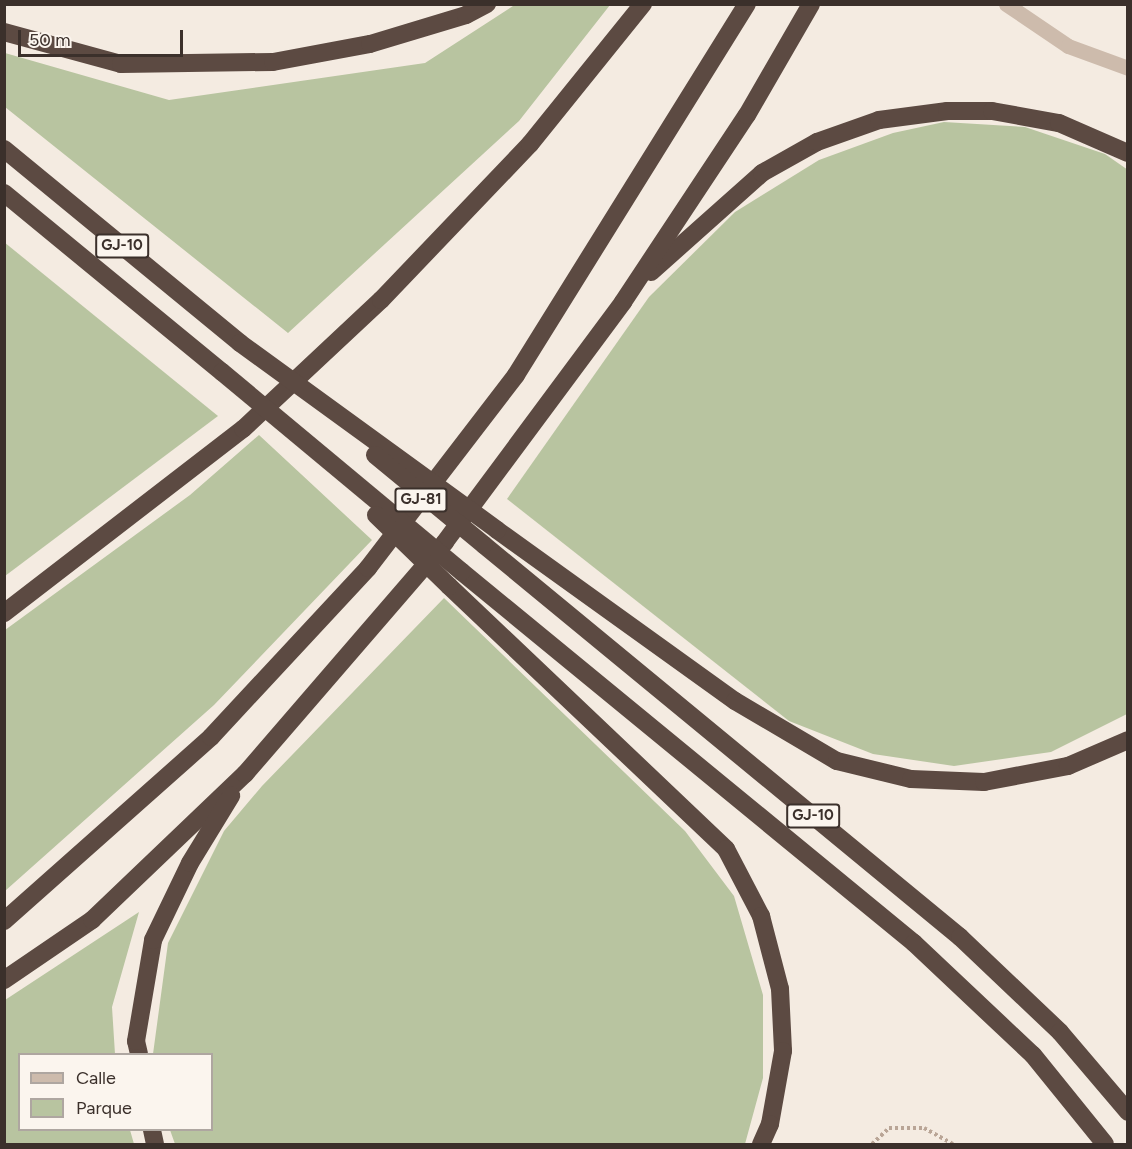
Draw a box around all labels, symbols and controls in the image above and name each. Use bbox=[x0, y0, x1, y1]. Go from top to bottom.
scale bar bbox=[21, 18, 186, 56]
text: 50 m bbox=[29, 29, 71, 51]
road number: GJ-10 bbox=[95, 234, 149, 258]
road number: GJ-81 bbox=[394, 488, 448, 512]
road number: GJ-10 bbox=[786, 804, 840, 828]
legend bbox=[18, 1053, 213, 1131]
text: Calle bbox=[76, 1067, 116, 1089]
text: Parque bbox=[76, 1097, 132, 1119]

